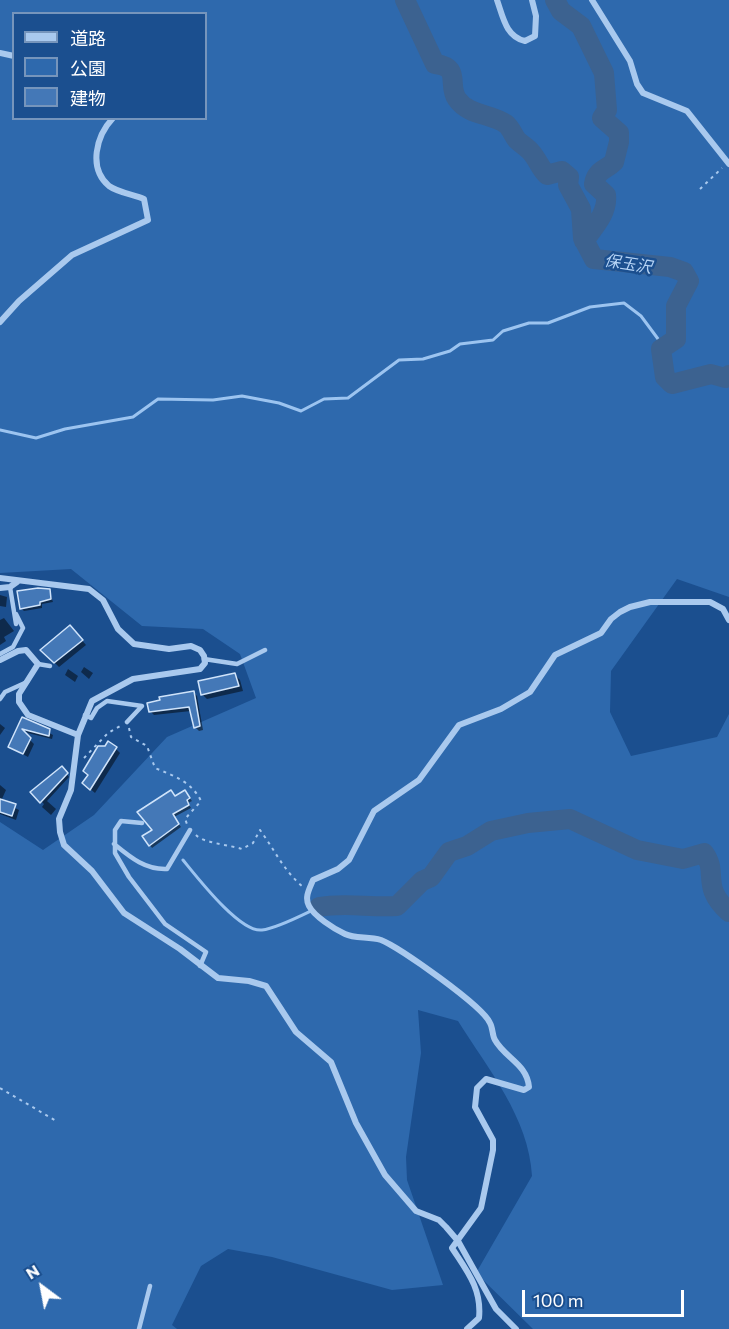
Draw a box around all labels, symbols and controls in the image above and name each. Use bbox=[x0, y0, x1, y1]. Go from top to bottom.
legend bbox=[12, 12, 207, 120]
text: 道路 bbox=[70, 27, 106, 49]
text: 公園 bbox=[70, 57, 106, 79]
text: 建物 bbox=[70, 87, 106, 109]
water label: 保玉沢 bbox=[603, 251, 653, 277]
north arrow bbox=[12, 1257, 72, 1317]
text: N bbox=[22, 1260, 42, 1283]
scale bar bbox=[525, 1278, 687, 1316]
text: 100 m bbox=[533, 1289, 583, 1311]

